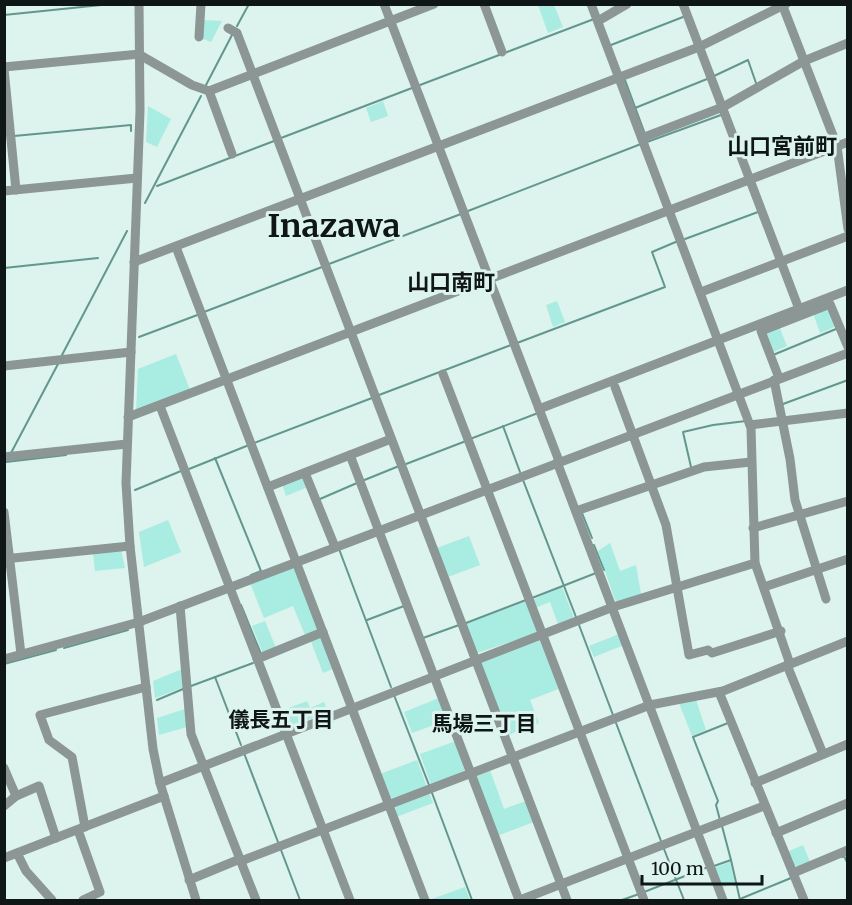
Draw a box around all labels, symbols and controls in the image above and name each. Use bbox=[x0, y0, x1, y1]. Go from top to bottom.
district label: 山口宮前町 bbox=[727, 132, 837, 160]
district label: Inazawa bbox=[268, 206, 401, 246]
district label: 山口南町 bbox=[407, 268, 495, 296]
district label: 儀長五丁目 bbox=[229, 706, 334, 733]
district label: 馬場三丁目 bbox=[432, 710, 537, 737]
scale bar bbox=[642, 848, 762, 886]
text: 100 m bbox=[651, 857, 704, 880]

